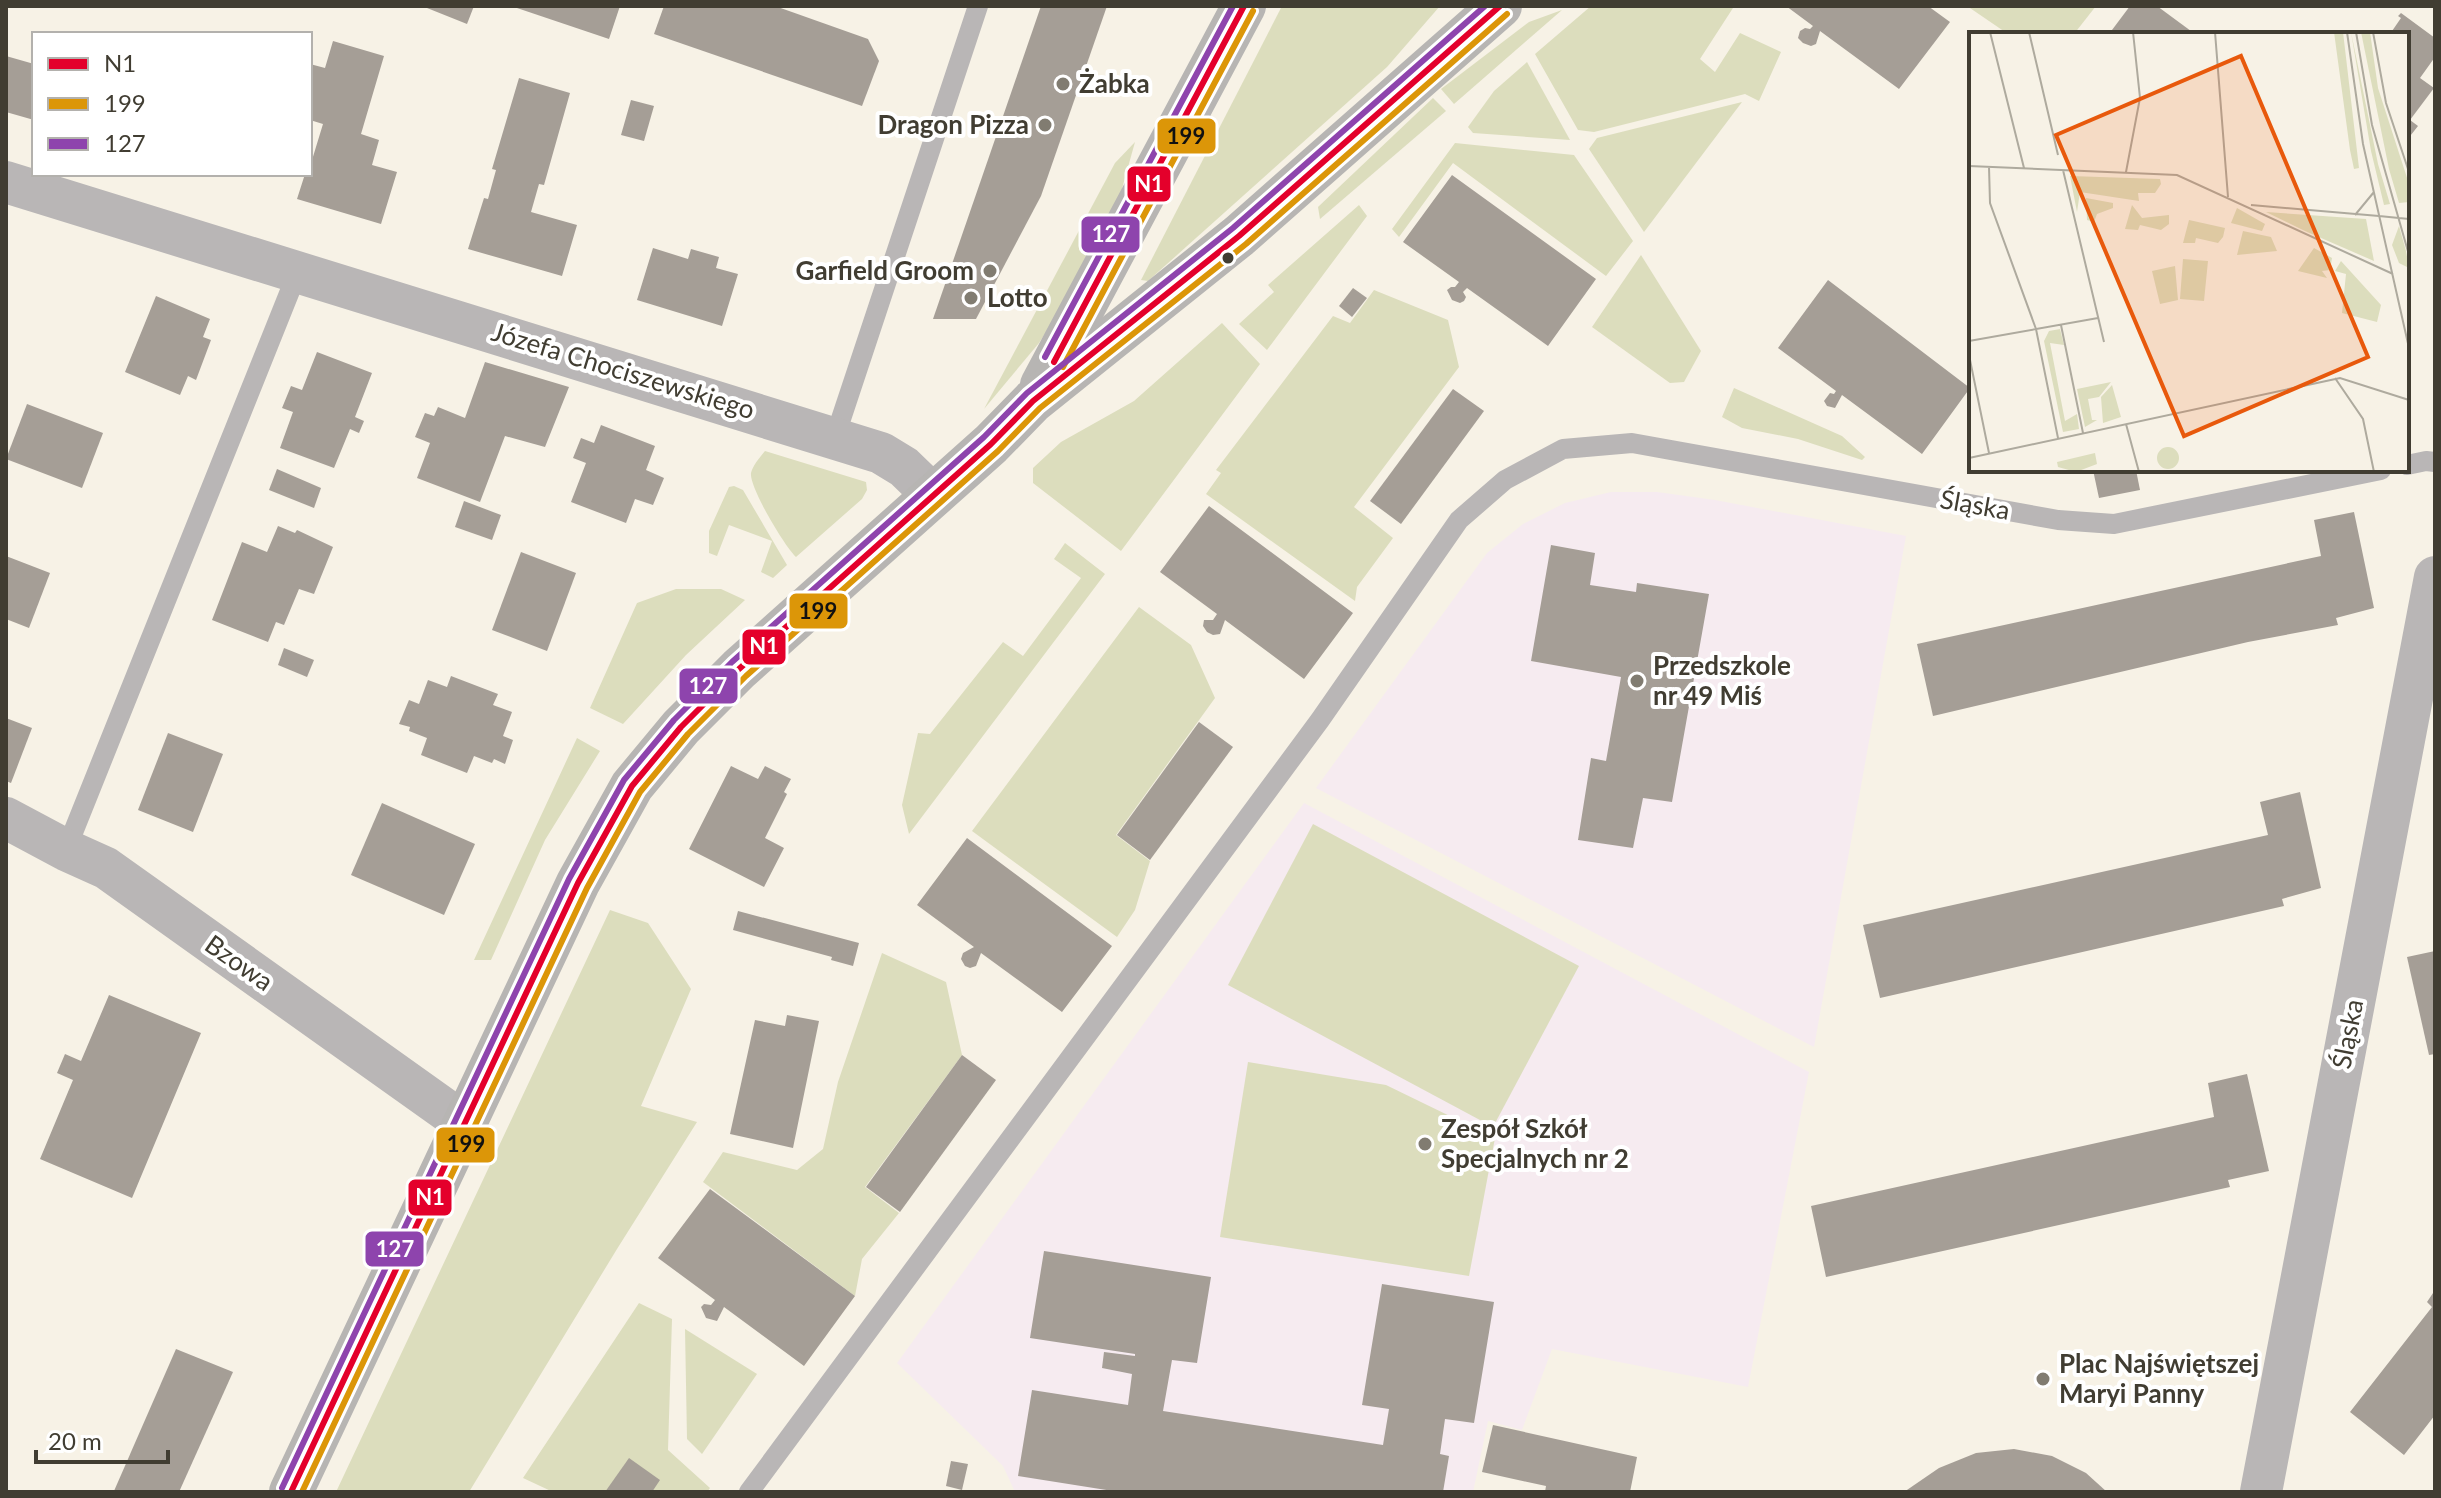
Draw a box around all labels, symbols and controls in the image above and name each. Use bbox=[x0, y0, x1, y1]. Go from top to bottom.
legend bbox=[32, 32, 312, 176]
inset map bbox=[1969, 32, 2409, 472]
text: N1 bbox=[104, 48, 136, 77]
place label: Żabka bbox=[1079, 67, 1150, 99]
marker: Żabka bbox=[1054, 75, 1072, 93]
text: 199 bbox=[104, 88, 146, 117]
place label: Dragon Pizza bbox=[878, 108, 1029, 140]
marker: Dragon Pizza bbox=[1036, 116, 1054, 134]
line badge: 199 bbox=[1156, 117, 1217, 155]
text: 199 bbox=[1167, 122, 1205, 149]
text: 127 bbox=[104, 128, 146, 157]
line badge: N1 bbox=[1126, 165, 1172, 203]
text: N1 bbox=[1134, 170, 1164, 197]
line badge: 127 bbox=[1080, 215, 1141, 254]
text: 127 bbox=[1092, 220, 1130, 247]
unlabelled marker bbox=[1220, 250, 1236, 266]
place label: Garfield Groom bbox=[796, 254, 974, 286]
marker: Garfield Groom bbox=[981, 262, 999, 280]
place label: Lotto bbox=[987, 281, 1048, 313]
marker: Lotto bbox=[962, 289, 980, 307]
street label: Józefa Chociszewskiego bbox=[488, 315, 759, 425]
street label: Śląska bbox=[1938, 482, 2013, 526]
line badge: 199 bbox=[788, 592, 849, 630]
text: 199 bbox=[799, 597, 837, 624]
line badge: N1 bbox=[741, 628, 787, 666]
text: N1 bbox=[749, 632, 779, 659]
place label: Przedszkole nr 49 Miś bbox=[1653, 649, 1791, 711]
line badge: 127 bbox=[678, 667, 739, 705]
text: 127 bbox=[689, 672, 727, 699]
marker: Przedszkole nr 49 Miś bbox=[1628, 672, 1646, 690]
street label: Bzowa bbox=[199, 927, 280, 997]
street label: Śląska bbox=[2325, 996, 2369, 1071]
place label: Zespół Szkół Specjalnych nr 2 bbox=[1441, 1112, 1629, 1174]
line badge: 199 bbox=[435, 1126, 496, 1164]
text: 199 bbox=[447, 1130, 485, 1157]
marker: Zespół Szkół Specjalnych nr 2 bbox=[1416, 1135, 1434, 1153]
line badge: N1 bbox=[407, 1178, 453, 1217]
text: N1 bbox=[415, 1183, 445, 1210]
line badge: 127 bbox=[364, 1230, 425, 1268]
text: 127 bbox=[376, 1235, 414, 1262]
place label: Plac Najświętszej Maryi Panny bbox=[2059, 1347, 2259, 1409]
marker: Plac Najświętszej Maryi Panny bbox=[2034, 1370, 2052, 1388]
scale bar bbox=[36, 1414, 168, 1464]
text: 20 m bbox=[48, 1426, 102, 1455]

